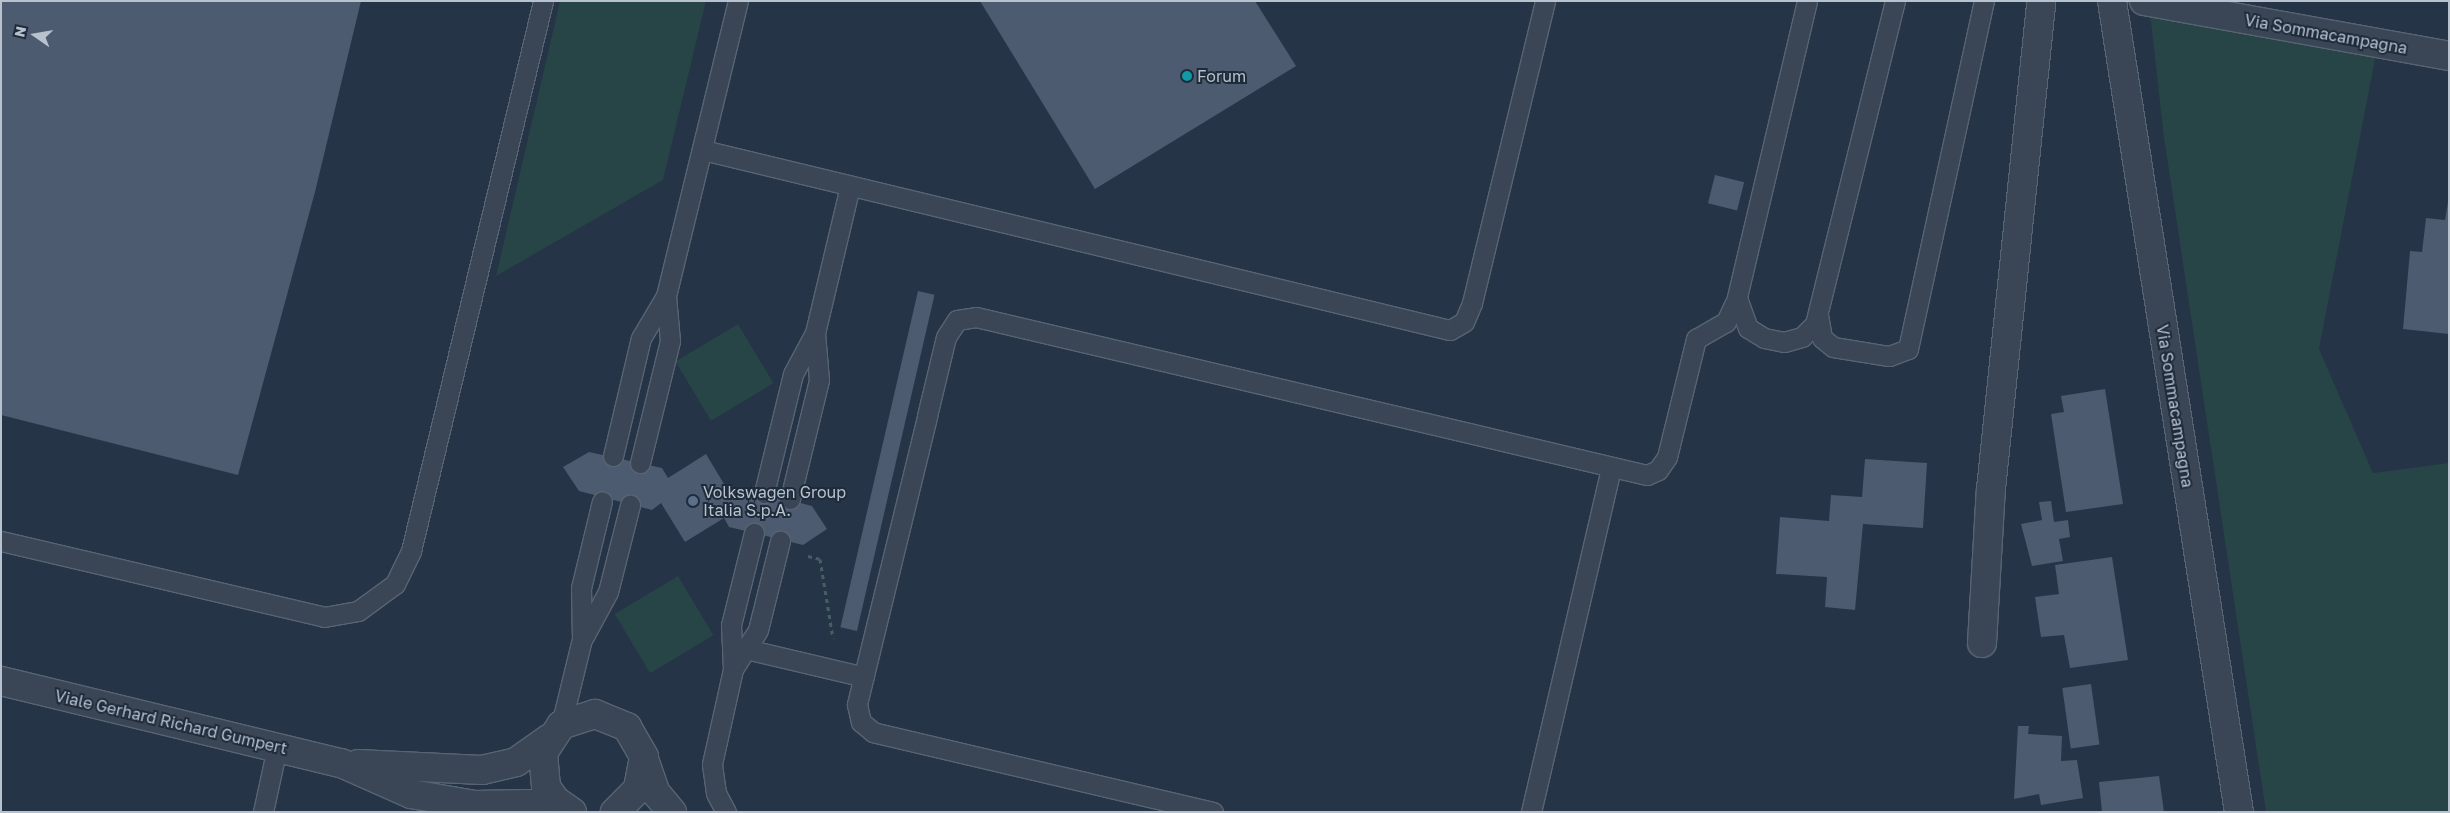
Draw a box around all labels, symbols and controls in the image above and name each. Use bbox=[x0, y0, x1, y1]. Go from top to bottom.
north arrow bbox=[10, 10, 60, 60]
street label: Via Sommacampagna bbox=[2243, 10, 2409, 58]
text: N bbox=[10, 24, 29, 39]
place label: Forum bbox=[1197, 66, 1246, 86]
marker: Forum bbox=[1181, 70, 1193, 82]
street label: Via Sommacampagna bbox=[2153, 323, 2197, 489]
place label: Volkswagen Group Italia S.p.A. bbox=[703, 482, 846, 520]
marker: Volkswagen Group Italia S.p.A. bbox=[687, 495, 699, 507]
street label: Viale Gerhard Richard Gumpert bbox=[53, 686, 289, 758]

